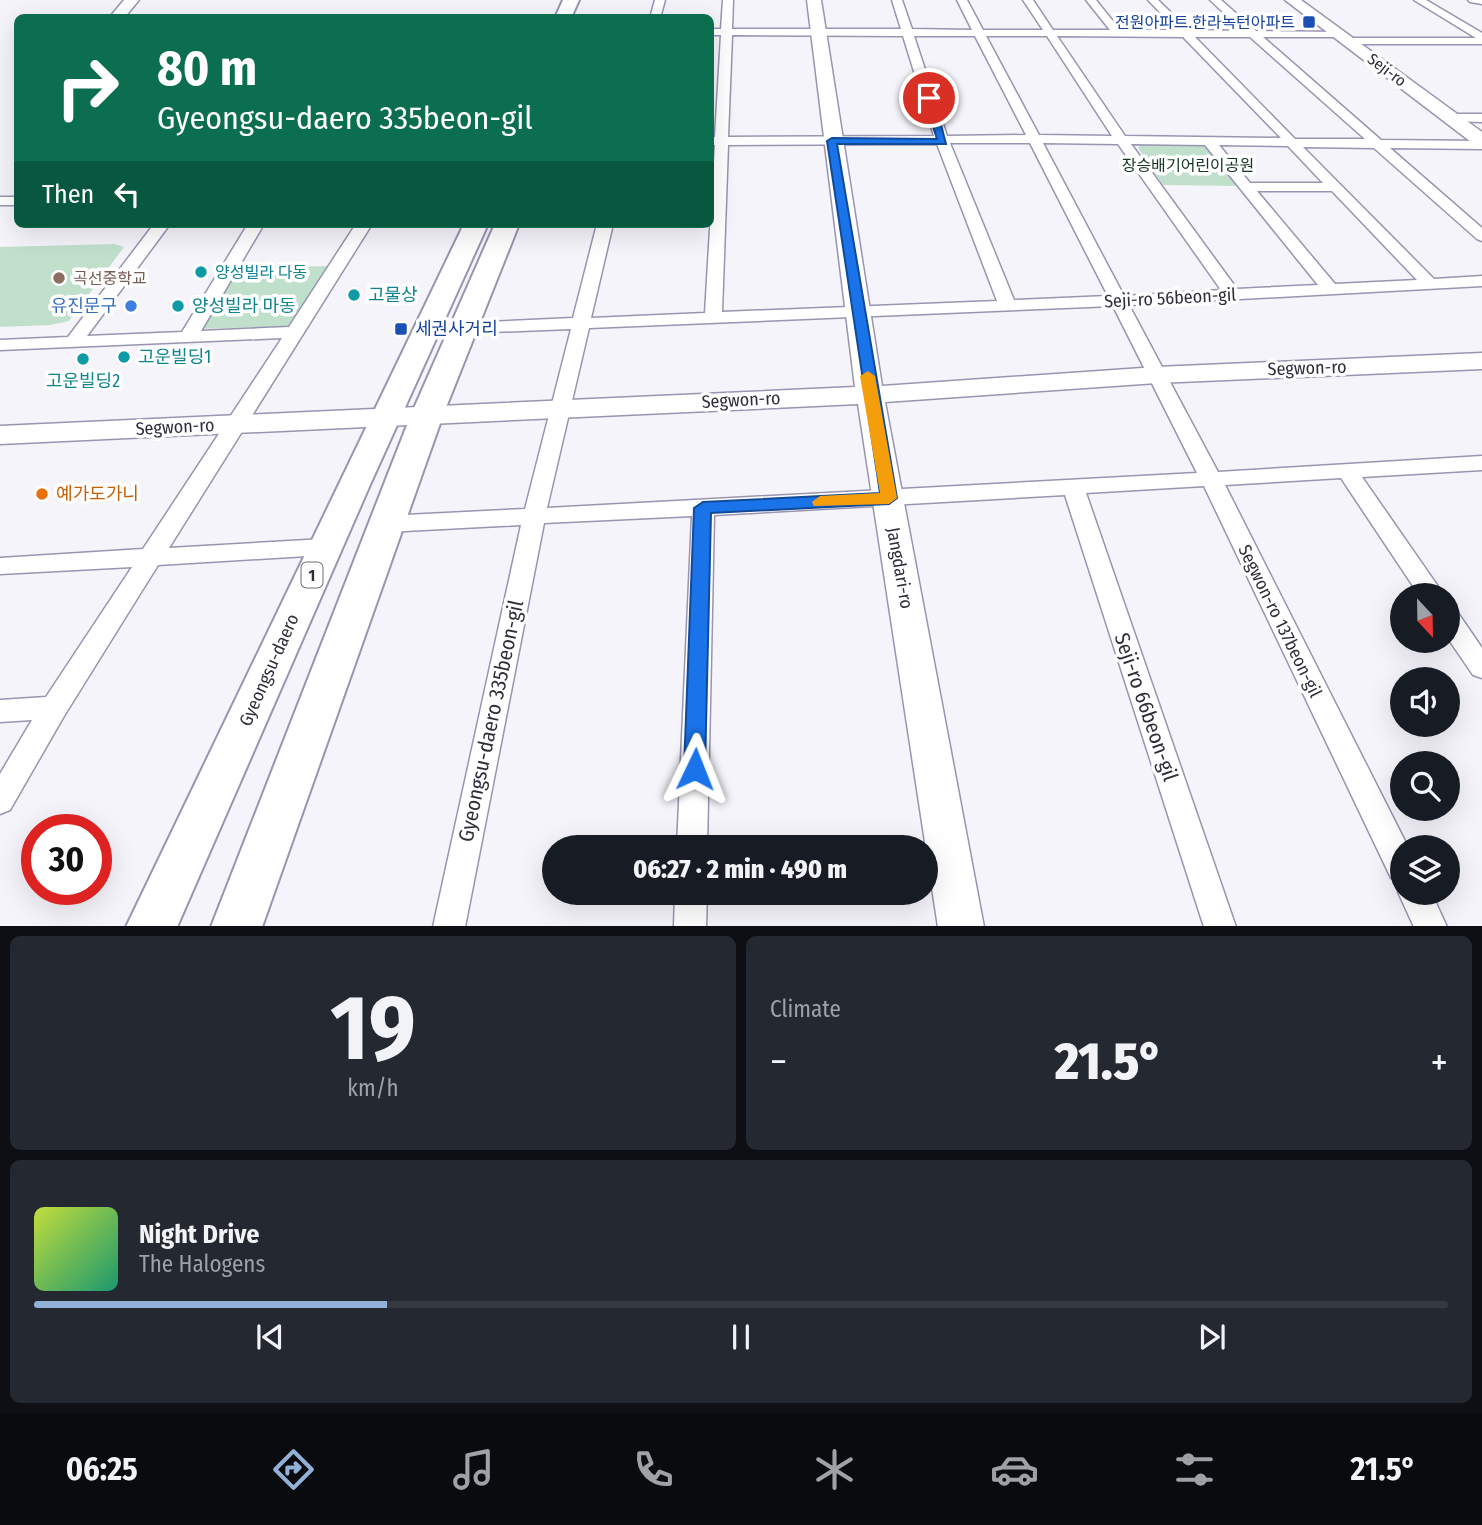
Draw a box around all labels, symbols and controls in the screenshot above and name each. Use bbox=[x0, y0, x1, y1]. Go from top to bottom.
place label: 전원아파트.한라녹턴아파트 bbox=[1115, 13, 1295, 32]
marker: 전원아파트.한라녹턴아파트 bbox=[1301, 14, 1317, 30]
text: 80 m bbox=[157, 39, 257, 98]
icon: right bbox=[42, 42, 133, 133]
street label: Seji-ro bbox=[1364, 49, 1410, 91]
pin bbox=[899, 68, 959, 128]
icon: arrive bbox=[910, 79, 948, 117]
text: Gyeongsu-daero 335beon-gil bbox=[157, 99, 533, 137]
park label: 장승배기어린이공원 bbox=[1122, 156, 1254, 175]
icon: left bbox=[108, 175, 146, 213]
text: Then bbox=[42, 179, 94, 210]
place label: 양성빌라 다동 bbox=[215, 263, 307, 282]
marker: 양성빌라 다동 bbox=[193, 264, 209, 280]
place label: 곡선중학교 bbox=[73, 269, 147, 288]
marker: 곡선중학교 bbox=[51, 270, 67, 286]
place label: 고물상 bbox=[368, 284, 418, 306]
street label: Seji-ro 56beon-gil bbox=[1104, 284, 1237, 312]
marker: 고물상 bbox=[346, 287, 362, 303]
place label: 유진문구 bbox=[51, 295, 117, 317]
place label: 양성빌라 마동 bbox=[192, 295, 296, 317]
marker: 유진문구 bbox=[123, 298, 139, 314]
marker: 양성빌라 마동 bbox=[170, 298, 186, 314]
place label: 세권사거리 bbox=[415, 318, 498, 340]
marker: 세권사거리 bbox=[393, 321, 409, 337]
place label: 고운빌딩1 bbox=[138, 346, 211, 368]
marker: 고운빌딩1 bbox=[116, 349, 132, 365]
marker: 고운빌딩2 bbox=[75, 351, 91, 367]
street label: Segwon-ro bbox=[1267, 356, 1347, 380]
place label: 고운빌딩2 bbox=[46, 370, 120, 392]
street label: Segwon-ro bbox=[701, 387, 781, 413]
street label: Segwon-ro bbox=[135, 414, 215, 440]
place label: 예가도가니 bbox=[56, 483, 139, 505]
marker: 예가도가니 bbox=[34, 486, 50, 502]
street label: Jangdari-ro bbox=[882, 525, 918, 611]
street label: Segwon-ro 137beon-gil bbox=[1233, 541, 1327, 701]
road number: 1 bbox=[302, 562, 322, 588]
north arrow bbox=[1390, 583, 1460, 653]
map controls bbox=[1390, 583, 1460, 905]
street label: Gyeongsu-daero 335beon-gil bbox=[453, 597, 529, 844]
street label: Gyeongsu-daero bbox=[234, 610, 304, 730]
street label: Seji-ro 66beon-gil bbox=[1109, 630, 1184, 785]
button: sound bbox=[1390, 667, 1460, 737]
position arrow bbox=[658, 732, 732, 806]
button: search bbox=[1390, 751, 1460, 821]
speed limit sign: 30 bbox=[21, 814, 112, 905]
button: layers bbox=[1390, 835, 1460, 905]
text: 06:27 · 2 min · 490 m bbox=[633, 854, 847, 885]
text: 19 bbox=[330, 974, 416, 1083]
text: Climate bbox=[770, 995, 841, 1023]
text: 21.5° bbox=[1055, 1030, 1163, 1093]
text: − bbox=[770, 1039, 787, 1085]
text: + bbox=[1431, 1039, 1448, 1085]
text: km/h bbox=[347, 1074, 399, 1102]
text: Night Drive bbox=[139, 1219, 259, 1250]
text: The Halogens bbox=[139, 1250, 265, 1278]
icon: previous bbox=[251, 1318, 289, 1356]
icon: pause bbox=[722, 1318, 760, 1356]
icon: next bbox=[1193, 1318, 1231, 1356]
icon: directions bbox=[269, 1445, 318, 1494]
icon: music bbox=[449, 1445, 498, 1494]
icon: phone bbox=[629, 1445, 678, 1494]
icon: climate bbox=[810, 1445, 859, 1494]
icon: car bbox=[990, 1445, 1039, 1494]
icon: filters bbox=[1170, 1445, 1219, 1494]
text: 06:25 bbox=[66, 1450, 138, 1488]
text: 21.5° bbox=[1350, 1450, 1416, 1488]

